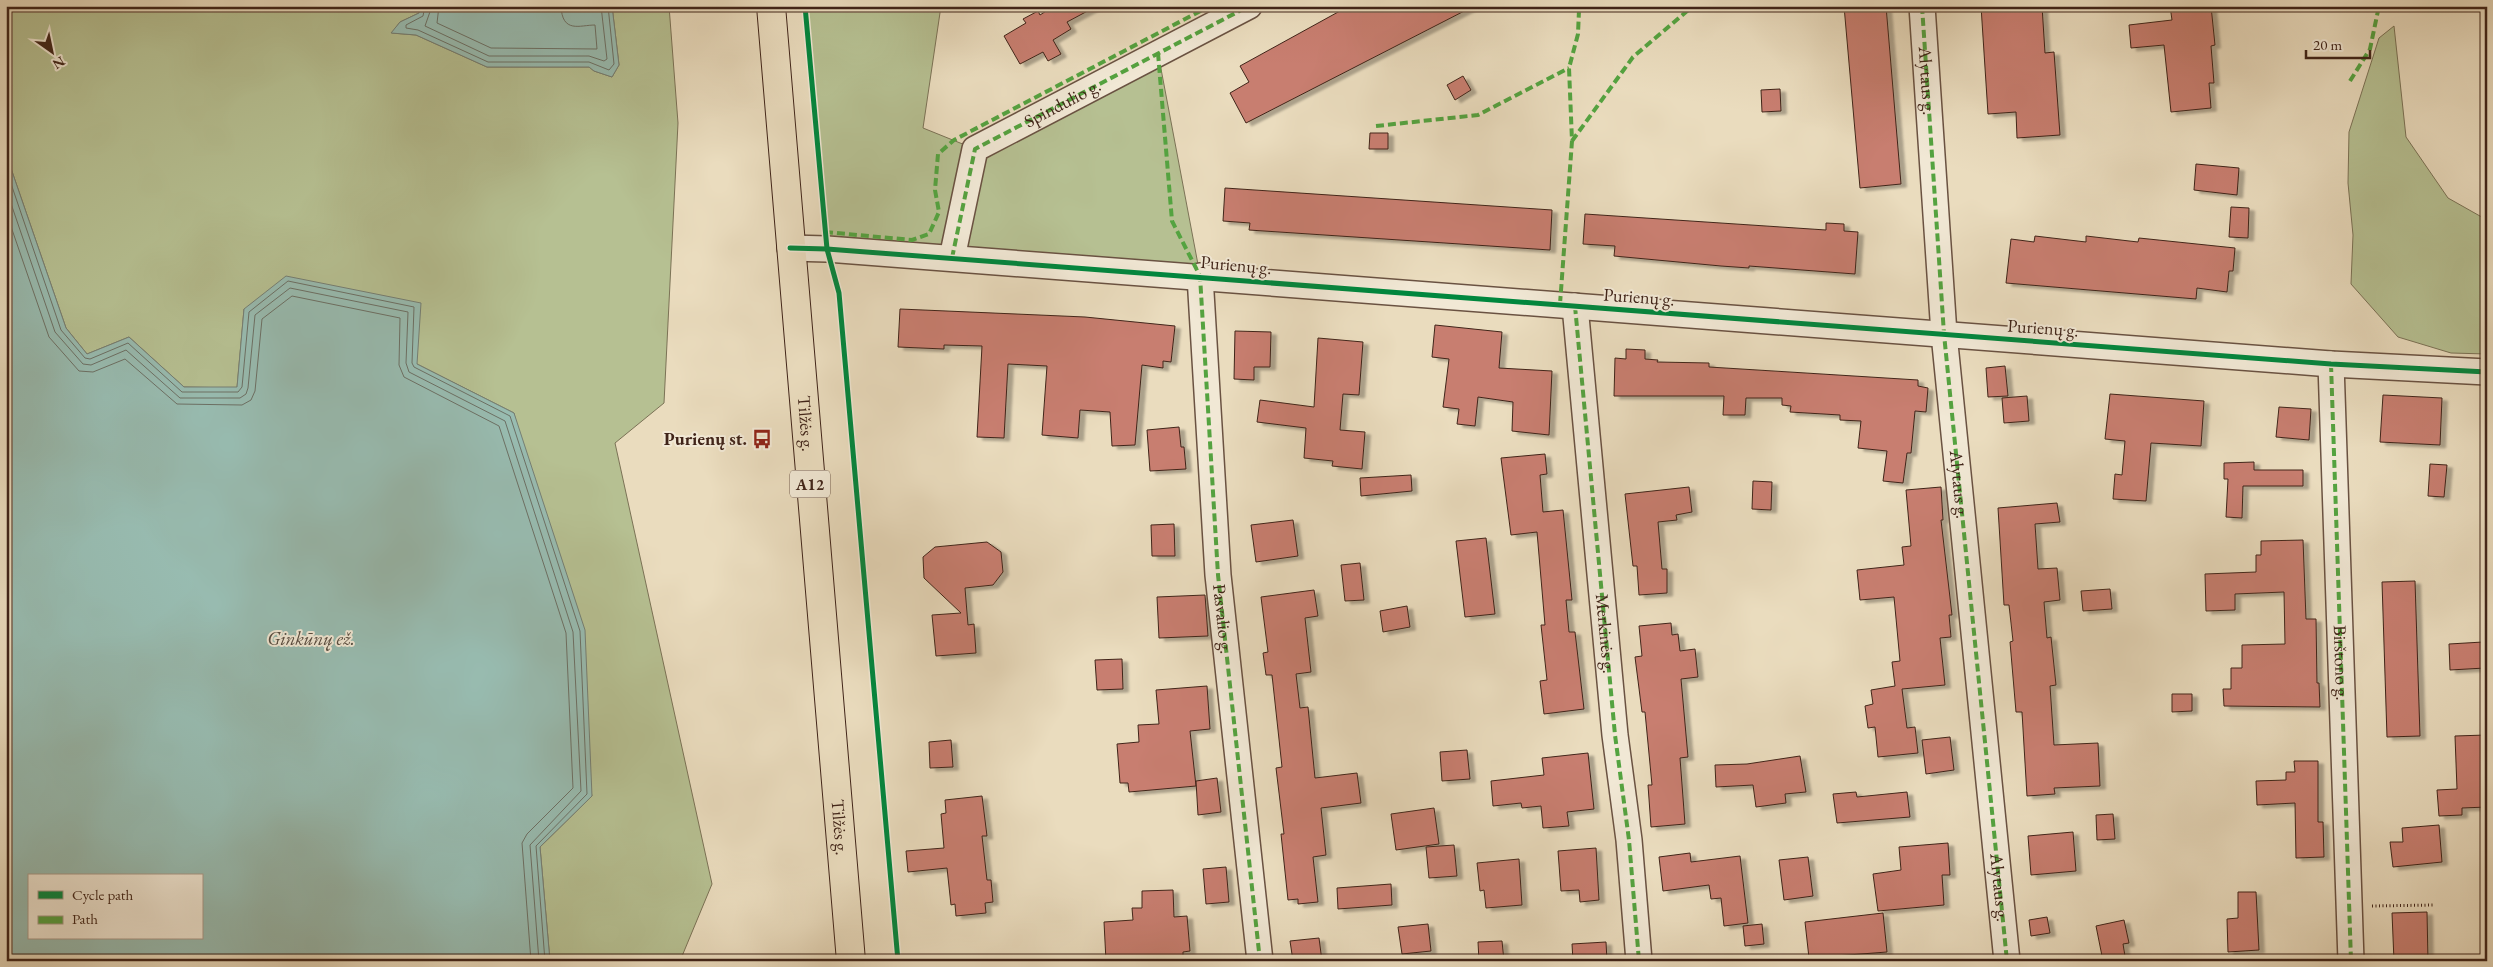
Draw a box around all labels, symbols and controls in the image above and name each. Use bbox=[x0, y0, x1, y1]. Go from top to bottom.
north arrow bbox=[28, 28, 78, 78]
scale bar bbox=[2306, 28, 2369, 60]
text: 20 m bbox=[2313, 35, 2342, 54]
street label: Alytaus g. bbox=[1914, 45, 1941, 116]
text: N bbox=[49, 52, 69, 74]
street label: Spindulio g. bbox=[1020, 73, 1105, 132]
street label: Purienų g. bbox=[1199, 250, 1273, 279]
street label: Purienų g. bbox=[1603, 283, 1675, 310]
street label: Purienų g. bbox=[2007, 314, 2079, 341]
street label: Tilžės g. bbox=[793, 395, 820, 452]
place label: Purienų st. bbox=[664, 427, 747, 450]
bus stop icon: Purienų st. bbox=[751, 428, 773, 450]
street label: Alytaus g. bbox=[1945, 448, 1974, 520]
road number: A12 bbox=[790, 470, 830, 498]
street label: Pasvalio g. bbox=[1208, 583, 1238, 655]
street label: Merkinės g. bbox=[1591, 593, 1621, 674]
street label: Birštono g. bbox=[2329, 625, 2354, 701]
water label: Ginkūnų ež. bbox=[267, 626, 355, 651]
street label: Tilžės g. bbox=[826, 798, 854, 856]
street label: Alytaus g. bbox=[1985, 851, 2015, 923]
legend bbox=[28, 874, 202, 940]
text: Cycle path bbox=[72, 885, 134, 904]
text: Path bbox=[72, 909, 98, 928]

